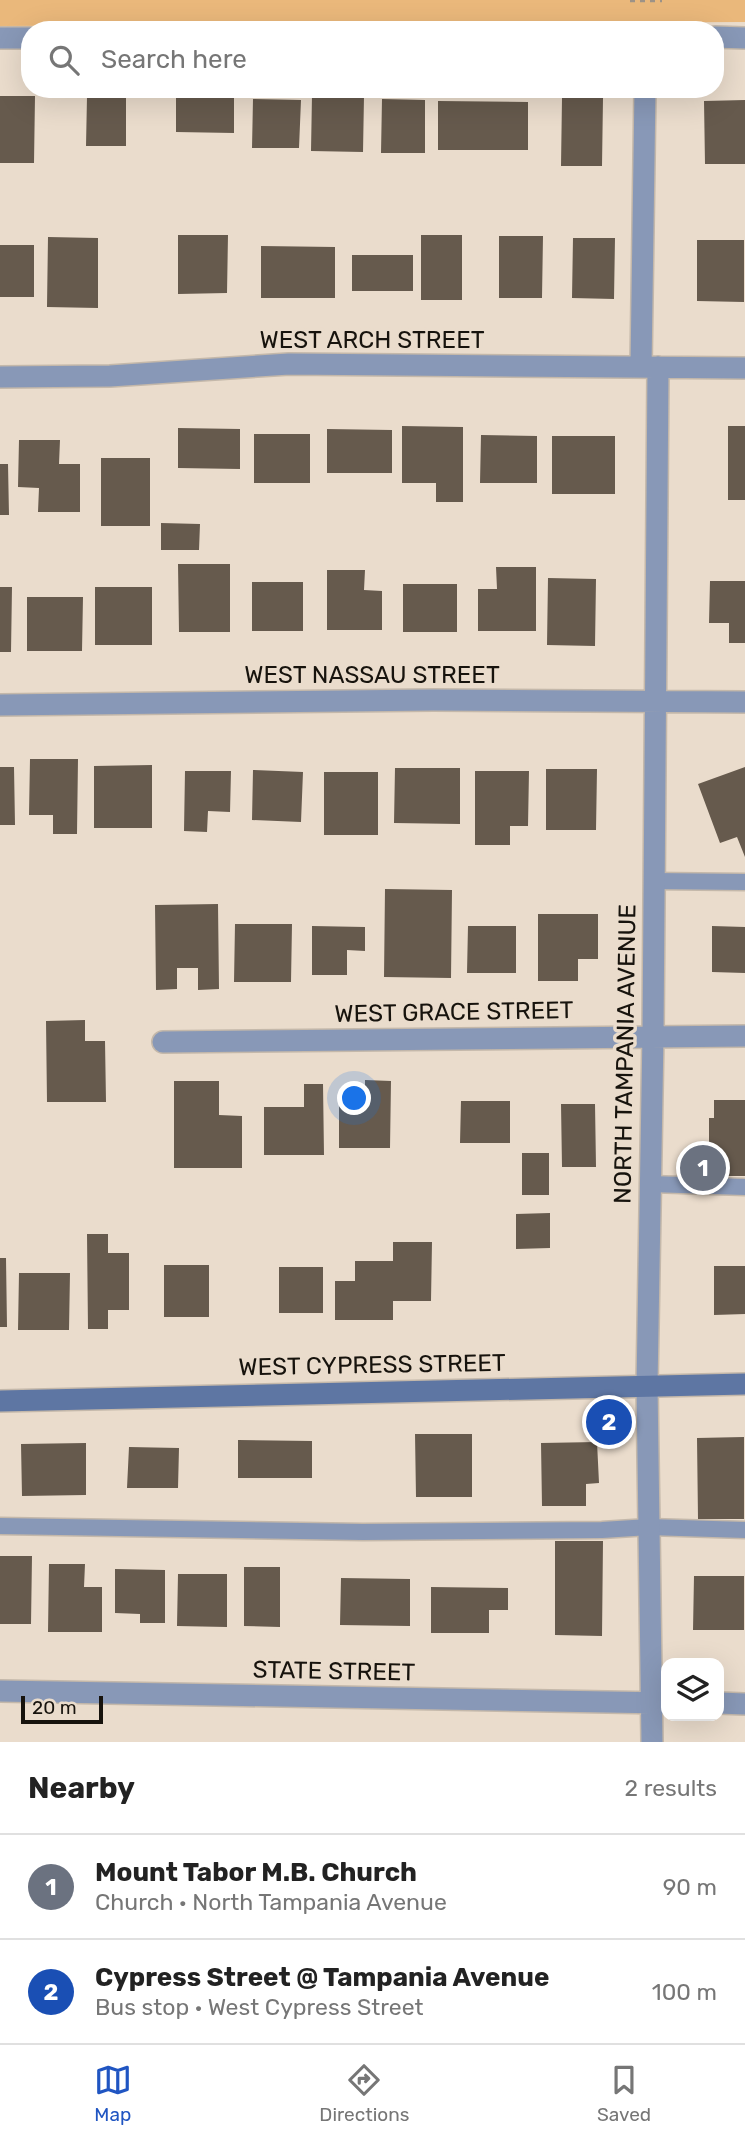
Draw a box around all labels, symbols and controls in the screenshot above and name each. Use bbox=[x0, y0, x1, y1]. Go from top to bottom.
search box bbox=[21, 21, 724, 98]
icon: search bbox=[45, 41, 83, 79]
text: Search here bbox=[101, 44, 247, 75]
street label: WEST ARCH STREET bbox=[259, 326, 485, 354]
street label: WEST NASSAU STREET bbox=[244, 661, 500, 689]
street label: NORTH TAMPANIA AVENUE bbox=[608, 904, 642, 1204]
street label: WEST GRACE STREET bbox=[334, 996, 574, 1028]
your location bbox=[337, 1081, 371, 1115]
pin: 1 bbox=[680, 1142, 726, 1194]
street label: WEST CYPRESS STREET bbox=[238, 1349, 506, 1381]
pin: 2 bbox=[586, 1396, 632, 1448]
street label: STATE STREET bbox=[252, 1656, 416, 1686]
map controls bbox=[661, 1658, 724, 1721]
button: layers bbox=[661, 1658, 724, 1721]
scale bar bbox=[21, 1693, 103, 1725]
text: 20 m bbox=[32, 1696, 77, 1719]
text: Nearby bbox=[28, 1770, 135, 1806]
text: 2 results bbox=[625, 1774, 717, 1802]
text: Mount Tabor M.B. Church bbox=[95, 1857, 417, 1888]
text: 1 bbox=[45, 1873, 57, 1901]
text: 90 m bbox=[663, 1873, 717, 1901]
text: Church · North Tampania Avenue bbox=[95, 1888, 447, 1916]
text: Cypress Street @ Tampania Avenue bbox=[95, 1962, 549, 1993]
text: 2 bbox=[44, 1978, 58, 2006]
text: 100 m bbox=[652, 1978, 717, 2006]
text: Bus stop · West Cypress Street bbox=[95, 1993, 424, 2021]
tab: Map bbox=[94, 2061, 132, 2126]
tab: Directions bbox=[319, 2061, 409, 2126]
tab: Saved bbox=[597, 2061, 651, 2126]

